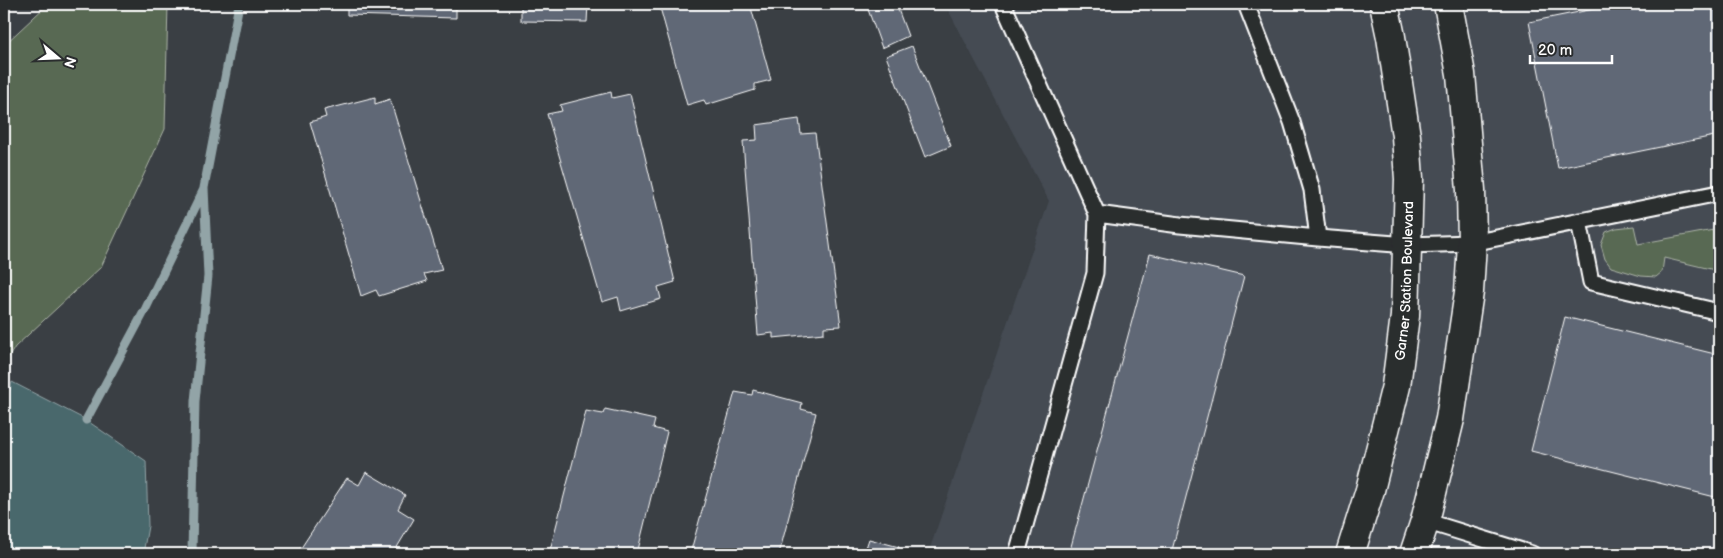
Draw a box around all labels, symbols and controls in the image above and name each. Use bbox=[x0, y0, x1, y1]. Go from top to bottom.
north arrow bbox=[32, 32, 82, 82]
scale bar bbox=[1530, 32, 1613, 64]
text: 20 m bbox=[1538, 41, 1572, 60]
text: N bbox=[60, 54, 80, 70]
street label: Garner Station Boulevard bbox=[1391, 201, 1417, 361]

